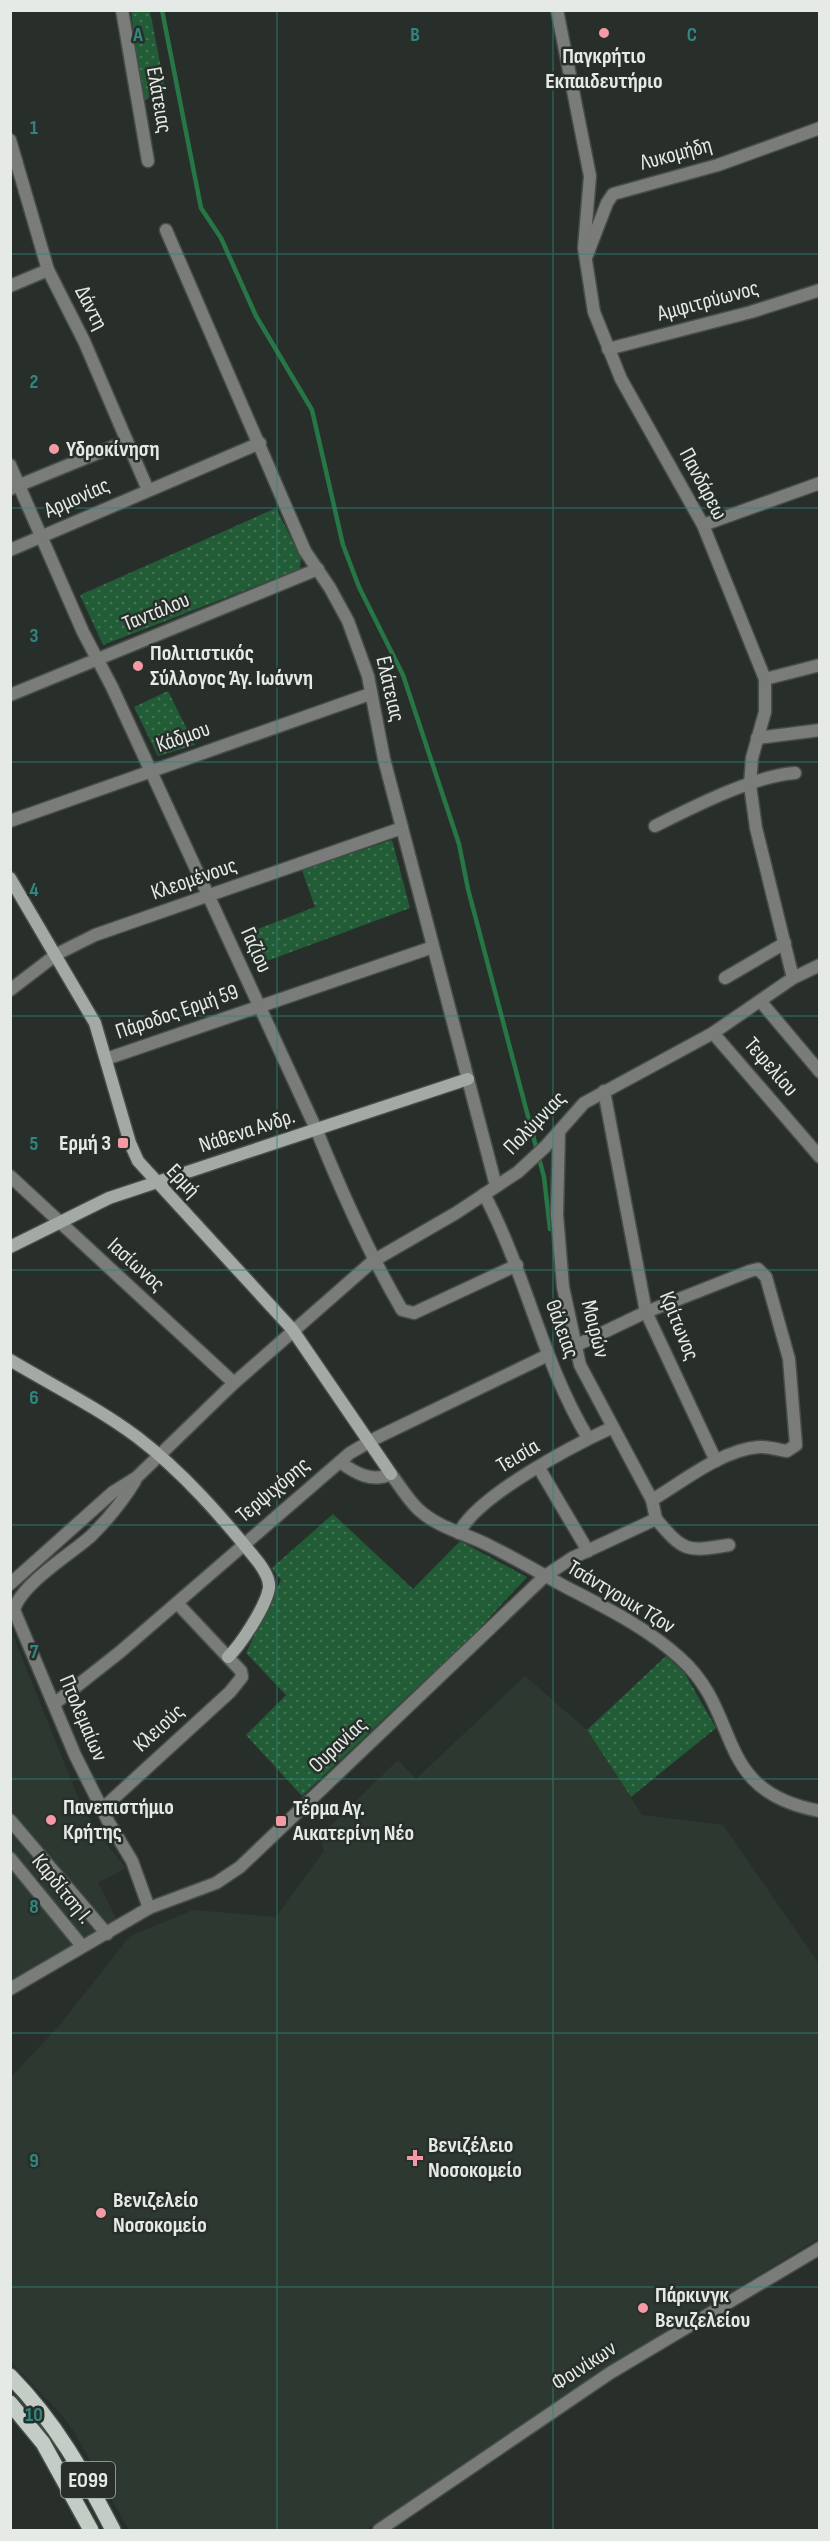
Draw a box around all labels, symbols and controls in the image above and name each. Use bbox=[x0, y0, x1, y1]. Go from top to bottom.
text: A bbox=[132, 23, 143, 47]
text: B bbox=[410, 23, 420, 47]
text: C bbox=[687, 23, 697, 47]
marker: Παγκρήτιο Εκπαιδευτήριο bbox=[597, 26, 611, 40]
place label: Παγκρήτιο Εκπαιδευτήριο bbox=[545, 43, 663, 95]
street label: Ελάτειας bbox=[140, 65, 178, 135]
text: 1 bbox=[30, 116, 38, 140]
street label: Λυκομήδη bbox=[636, 131, 715, 177]
street label: Αμφιτρύωνος bbox=[653, 275, 762, 328]
street label: Δάντη bbox=[69, 282, 113, 334]
text: 2 bbox=[30, 370, 38, 394]
place label: Υδροκίνηση bbox=[66, 436, 159, 463]
marker: Υδροκίνηση bbox=[47, 442, 61, 456]
street label: Πανδάρεω bbox=[673, 443, 733, 525]
street label: Αρμονίας bbox=[39, 472, 114, 525]
street label: Ταντάλου bbox=[118, 586, 194, 638]
text: 3 bbox=[30, 624, 39, 648]
place label: Πολιτιστικός Σύλλογος Άγ. Ιωάννη bbox=[150, 640, 313, 692]
street label: Ελάτειας bbox=[369, 654, 411, 724]
marker: Πολιτιστικός Σύλλογος Άγ. Ιωάννη bbox=[131, 659, 145, 673]
street label: Κάδμου bbox=[152, 715, 214, 759]
street label: Κλεομένους bbox=[147, 852, 241, 906]
text: 4 bbox=[29, 878, 39, 902]
street label: Γαζίου bbox=[234, 923, 278, 977]
street label: Πάροδος Ερμή 59 bbox=[112, 978, 242, 1046]
street label: Τεφελίου bbox=[738, 1032, 804, 1102]
street label: Πολύμνιας bbox=[498, 1085, 572, 1161]
street label: Νάθενα Ανδρ. bbox=[196, 1103, 298, 1159]
place label: Ερμή 3 bbox=[59, 1130, 111, 1157]
text: 5 bbox=[30, 1132, 39, 1156]
marker: Ερμή 3 bbox=[116, 1136, 130, 1150]
street label: Ερμή bbox=[160, 1158, 206, 1204]
street label: Ιασίωνος bbox=[102, 1232, 170, 1298]
street label: Κρίτωνος bbox=[653, 1287, 705, 1365]
street label: Θάλειας bbox=[539, 1296, 585, 1362]
street label: Μοιρών bbox=[575, 1297, 615, 1361]
text: 6 bbox=[29, 1386, 39, 1410]
street label: Τεισία bbox=[492, 1432, 545, 1479]
street label: Τερψιχόρης bbox=[231, 1451, 315, 1529]
street label: Τσάντγουικ Τζον bbox=[562, 1554, 680, 1640]
text: 7 bbox=[30, 1640, 39, 1664]
street label: Πτολεμαίων bbox=[53, 1671, 113, 1765]
street label: Κλειούς bbox=[128, 1698, 190, 1758]
street label: Ουρανίας bbox=[303, 1711, 373, 1779]
place label: Πανεπιστήμιο Κρήτης bbox=[63, 1794, 174, 1846]
place label: Τέρμα Αγ. Αικατερίνη Νέο bbox=[292, 1795, 414, 1847]
marker: Πανεπιστήμιο Κρήτης bbox=[44, 1813, 58, 1827]
marker: Τέρμα Αγ. Αικατερίνη Νέο bbox=[274, 1814, 288, 1828]
street label: Καρδίτση Ι. bbox=[26, 1849, 98, 1929]
text: 8 bbox=[29, 1895, 39, 1919]
place label: Βενιζέλειο Νοσοκομείο bbox=[428, 2132, 522, 2184]
text: 9 bbox=[29, 2149, 39, 2173]
marker: Βενιζέλειο Νοσοκομείο bbox=[406, 2149, 424, 2167]
place label: Βενιζελείο Νοσοκομείο bbox=[113, 2187, 207, 2239]
marker: Βενιζελείο Νοσοκομείο bbox=[94, 2206, 108, 2220]
place label: Πάρκινγκ Βενιζελείου bbox=[655, 2282, 750, 2334]
marker: Πάρκινγκ Βενιζελείου bbox=[636, 2301, 650, 2315]
street label: Φοινίκων bbox=[547, 2335, 622, 2397]
text: 10 bbox=[25, 2403, 43, 2427]
road number: ΕΟ99 bbox=[61, 2462, 115, 2498]

